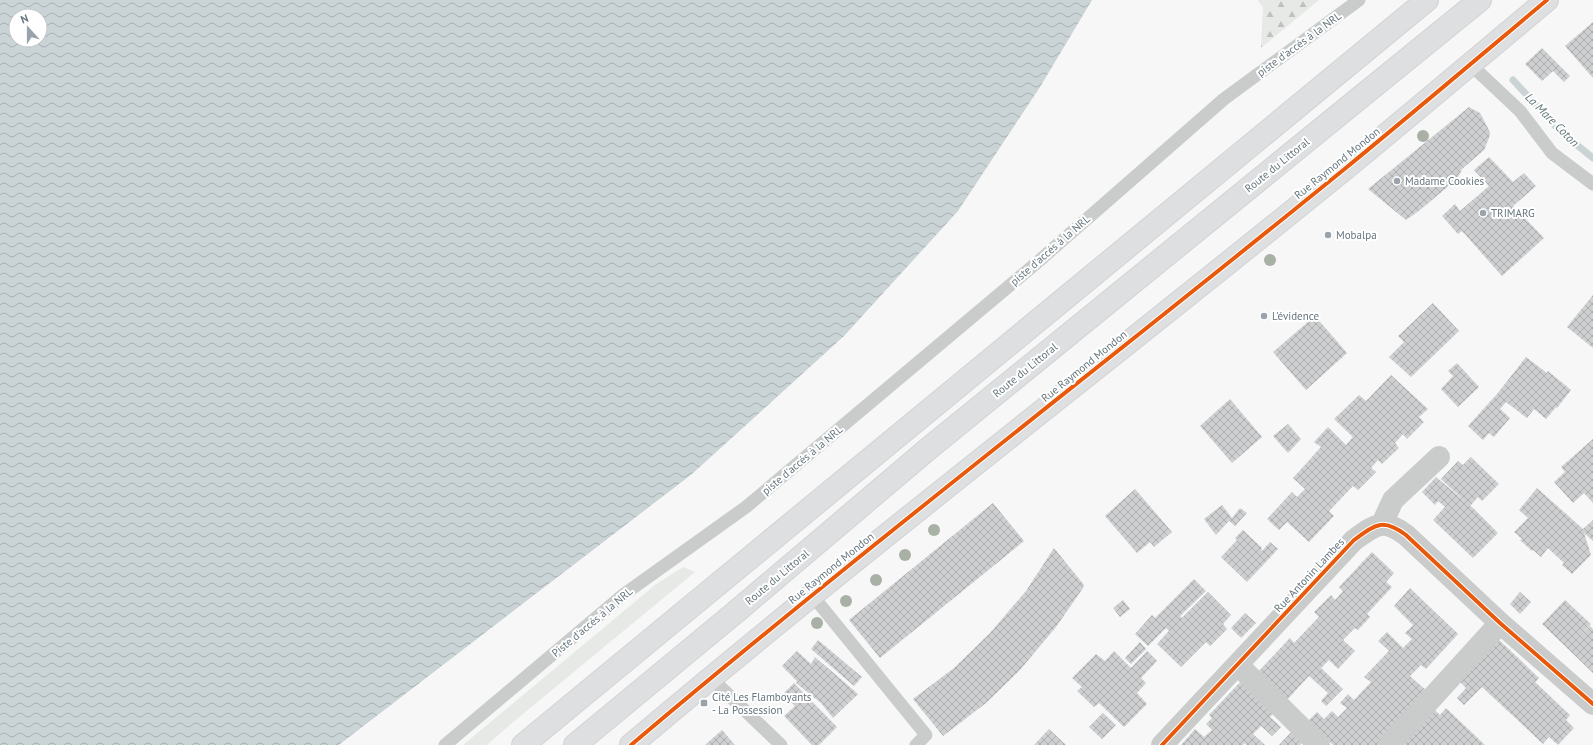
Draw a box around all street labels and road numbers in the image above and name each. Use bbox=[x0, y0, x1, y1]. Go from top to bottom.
street label: piste d'accés à la NRL bbox=[1254, 8, 1344, 79]
street label: Rue Raymond Mondon bbox=[1291, 124, 1383, 202]
street label: Route du Littoral bbox=[1242, 134, 1313, 195]
street label: piste d'accés à la NRL bbox=[1007, 211, 1093, 288]
street label: Rue Raymond Mondon bbox=[1038, 327, 1130, 405]
street label: Route du Littoral bbox=[990, 339, 1061, 400]
street label: piste d'accés à la NRL bbox=[759, 422, 845, 498]
street label: Rue Raymond Mondon bbox=[785, 529, 877, 607]
street label: Rue Antonin Lambes bbox=[1271, 535, 1347, 615]
street label: Route du Littoral bbox=[742, 546, 812, 608]
street label: Piste d'accés à la NRL bbox=[549, 584, 635, 660]

